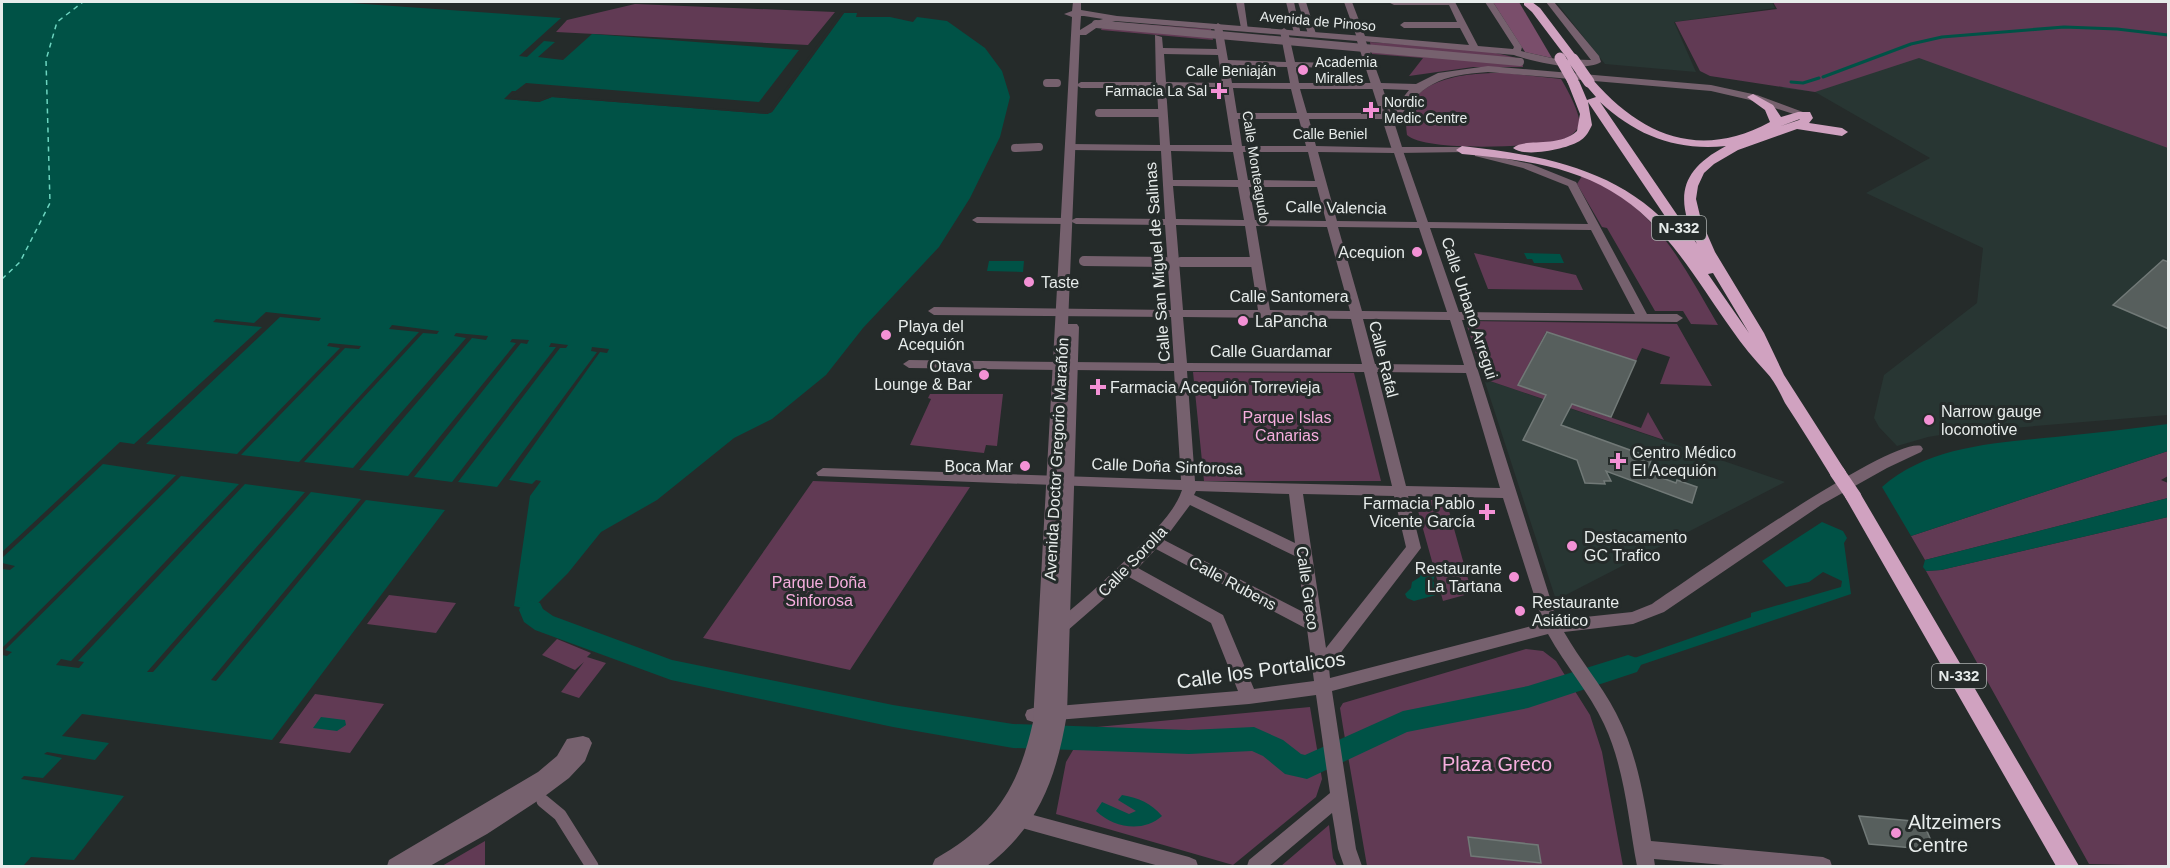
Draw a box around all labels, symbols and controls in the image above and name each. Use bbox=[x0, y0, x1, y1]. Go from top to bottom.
street label: Avenida de Pinoso bbox=[1259, 8, 1377, 34]
place label: Academia Miralles bbox=[1315, 54, 1377, 86]
street label: Calle Beniaján bbox=[1186, 63, 1276, 79]
marker: Academia Miralles bbox=[1296, 63, 1310, 77]
place label: Farmacia La Sal bbox=[1105, 83, 1207, 99]
marker: Farmacia La Sal bbox=[1212, 84, 1226, 98]
place label: Nordic Medic Centre bbox=[1384, 94, 1467, 126]
marker: Nordic Medic Centre bbox=[1362, 101, 1380, 119]
street label: Calle Monteagudo bbox=[1239, 110, 1273, 225]
street label: Calle Beniel bbox=[1293, 126, 1367, 142]
street label: Calle San Miguel de Salinas bbox=[1142, 162, 1173, 362]
street label: Calle Valencia bbox=[1285, 198, 1387, 217]
road number: N-332 bbox=[1652, 216, 1706, 240]
street label: Calle Urbano Arregui bbox=[1438, 235, 1501, 381]
place label: Acequion bbox=[1338, 244, 1405, 261]
marker: Acequion bbox=[1410, 245, 1424, 259]
place label: Taste bbox=[1041, 274, 1079, 291]
marker: Taste bbox=[1022, 275, 1036, 289]
street label: Calle Santomera bbox=[1229, 288, 1349, 305]
place label: LaPancha bbox=[1255, 313, 1327, 330]
marker: LaPancha bbox=[1236, 314, 1250, 328]
place label: Playa del Acequión bbox=[898, 318, 965, 353]
street label: Calle Rafal bbox=[1366, 319, 1401, 399]
marker: Playa del Acequión bbox=[879, 328, 893, 342]
street label: Avenida Doctor Gregorio Marañón bbox=[1042, 337, 1071, 581]
street label: Calle Guardamar bbox=[1210, 343, 1333, 360]
place label: Otava Lounge & Bar bbox=[874, 358, 973, 393]
marker: Otava Lounge & Bar bbox=[977, 368, 991, 382]
place label: Farmacia Acequión Torrevieja bbox=[1110, 379, 1321, 396]
marker: Farmacia Acequión Torrevieja bbox=[1091, 380, 1105, 394]
place label: Narrow gauge locomotive bbox=[1941, 403, 2042, 438]
park label: Parque Islas Canarias bbox=[1243, 409, 1331, 444]
marker: Narrow gauge locomotive bbox=[1922, 413, 1936, 427]
place label: Centro Médico El Acequión bbox=[1632, 444, 1736, 479]
marker: Centro Médico El Acequión bbox=[1609, 452, 1627, 470]
street label: Calle Doña Sinforosa bbox=[1091, 455, 1243, 478]
place label: Boca Mar bbox=[945, 458, 1014, 475]
marker: Boca Mar bbox=[1018, 459, 1032, 473]
place label: Farmacia Pablo Vicente García bbox=[1363, 495, 1475, 530]
marker: Farmacia Pablo Vicente García bbox=[1480, 505, 1494, 519]
street label: Calle Sorolla bbox=[1095, 523, 1170, 600]
place label: Destacamento GC Trafico bbox=[1584, 529, 1687, 564]
marker: Destacamento GC Trafico bbox=[1565, 539, 1579, 553]
street label: Calle Greco bbox=[1293, 545, 1322, 631]
street label: Calle Rubens bbox=[1186, 553, 1279, 613]
place label: Restaurante La Tartana bbox=[1415, 560, 1502, 595]
marker: Restaurante La Tartana bbox=[1507, 570, 1521, 584]
park label: Parque Doña Sinforosa bbox=[772, 574, 866, 609]
place label: Restaurante Asiático bbox=[1532, 594, 1619, 629]
marker: Restaurante Asiático bbox=[1513, 604, 1527, 618]
street label: Calle los Portalicos bbox=[1175, 647, 1347, 693]
road number: N-332 bbox=[1932, 664, 1986, 688]
park label: Plaza Greco bbox=[1442, 753, 1552, 775]
place label: Altzeimers Centre bbox=[1908, 811, 2001, 856]
marker: Altzeimers Centre bbox=[1889, 826, 1903, 840]

